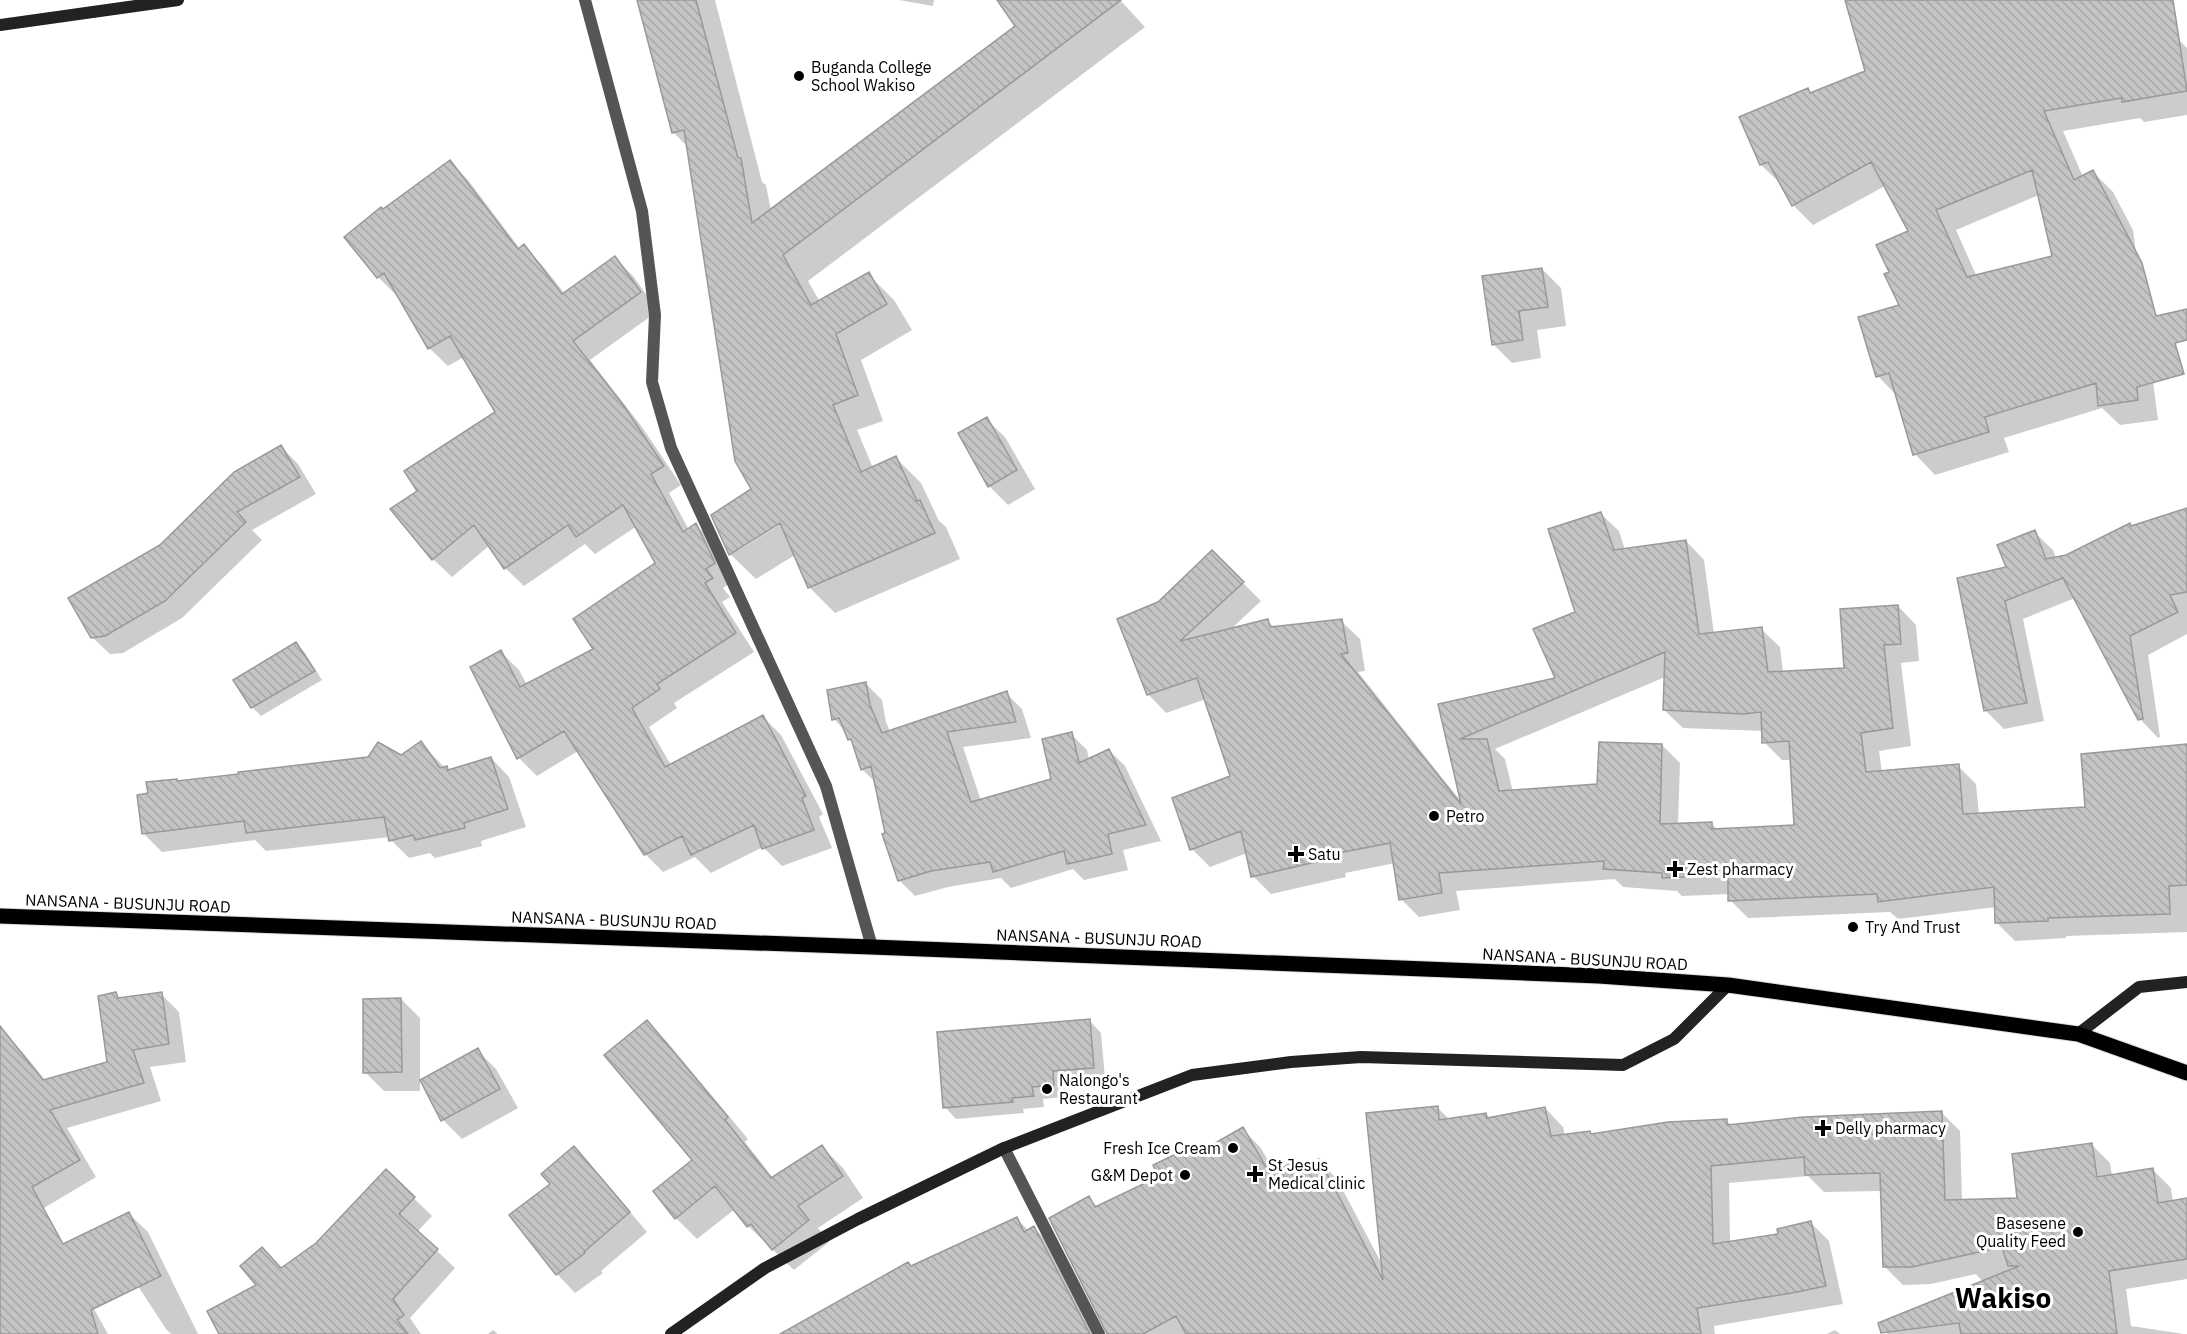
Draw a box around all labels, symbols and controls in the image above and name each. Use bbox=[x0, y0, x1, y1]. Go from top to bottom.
place label: Buganda College School Wakiso bbox=[811, 57, 932, 95]
marker: Buganda College School Wakiso bbox=[792, 69, 806, 83]
place label: Petro bbox=[1446, 806, 1485, 826]
marker: Petro bbox=[1427, 809, 1441, 823]
place label: Satu bbox=[1308, 844, 1341, 864]
marker: Satu bbox=[1289, 847, 1303, 861]
place label: Zest pharmacy bbox=[1687, 859, 1793, 879]
marker: Zest pharmacy bbox=[1668, 862, 1682, 876]
street label: NANSANA - BUSUNJU ROAD bbox=[25, 889, 231, 917]
street label: NANSANA - BUSUNJU ROAD bbox=[511, 906, 717, 934]
place label: Try And Trust bbox=[1865, 917, 1960, 937]
marker: Try And Trust bbox=[1846, 920, 1860, 934]
street label: NANSANA - BUSUNJU ROAD bbox=[996, 924, 1202, 952]
street label: NANSANA - BUSUNJU ROAD bbox=[1482, 944, 1688, 974]
place label: Nalongo's Restaurant bbox=[1059, 1070, 1138, 1108]
marker: Nalongo's Restaurant bbox=[1040, 1082, 1054, 1096]
place label: Delly pharmacy bbox=[1835, 1118, 1946, 1138]
marker: Delly pharmacy bbox=[1816, 1121, 1830, 1135]
place label: Fresh Ice Cream bbox=[1103, 1138, 1221, 1158]
marker: Fresh Ice Cream bbox=[1226, 1141, 1240, 1155]
place label: St Jesus Medical clinic bbox=[1268, 1155, 1365, 1193]
place label: G&M Depot bbox=[1091, 1165, 1173, 1185]
marker: St Jesus Medical clinic bbox=[1246, 1165, 1264, 1183]
marker: G&M Depot bbox=[1178, 1168, 1192, 1182]
place label: Basesene Quality Feed bbox=[1976, 1213, 2066, 1251]
marker: Basesene Quality Feed bbox=[2071, 1225, 2085, 1239]
district label: Wakiso bbox=[1955, 1279, 2051, 1316]

